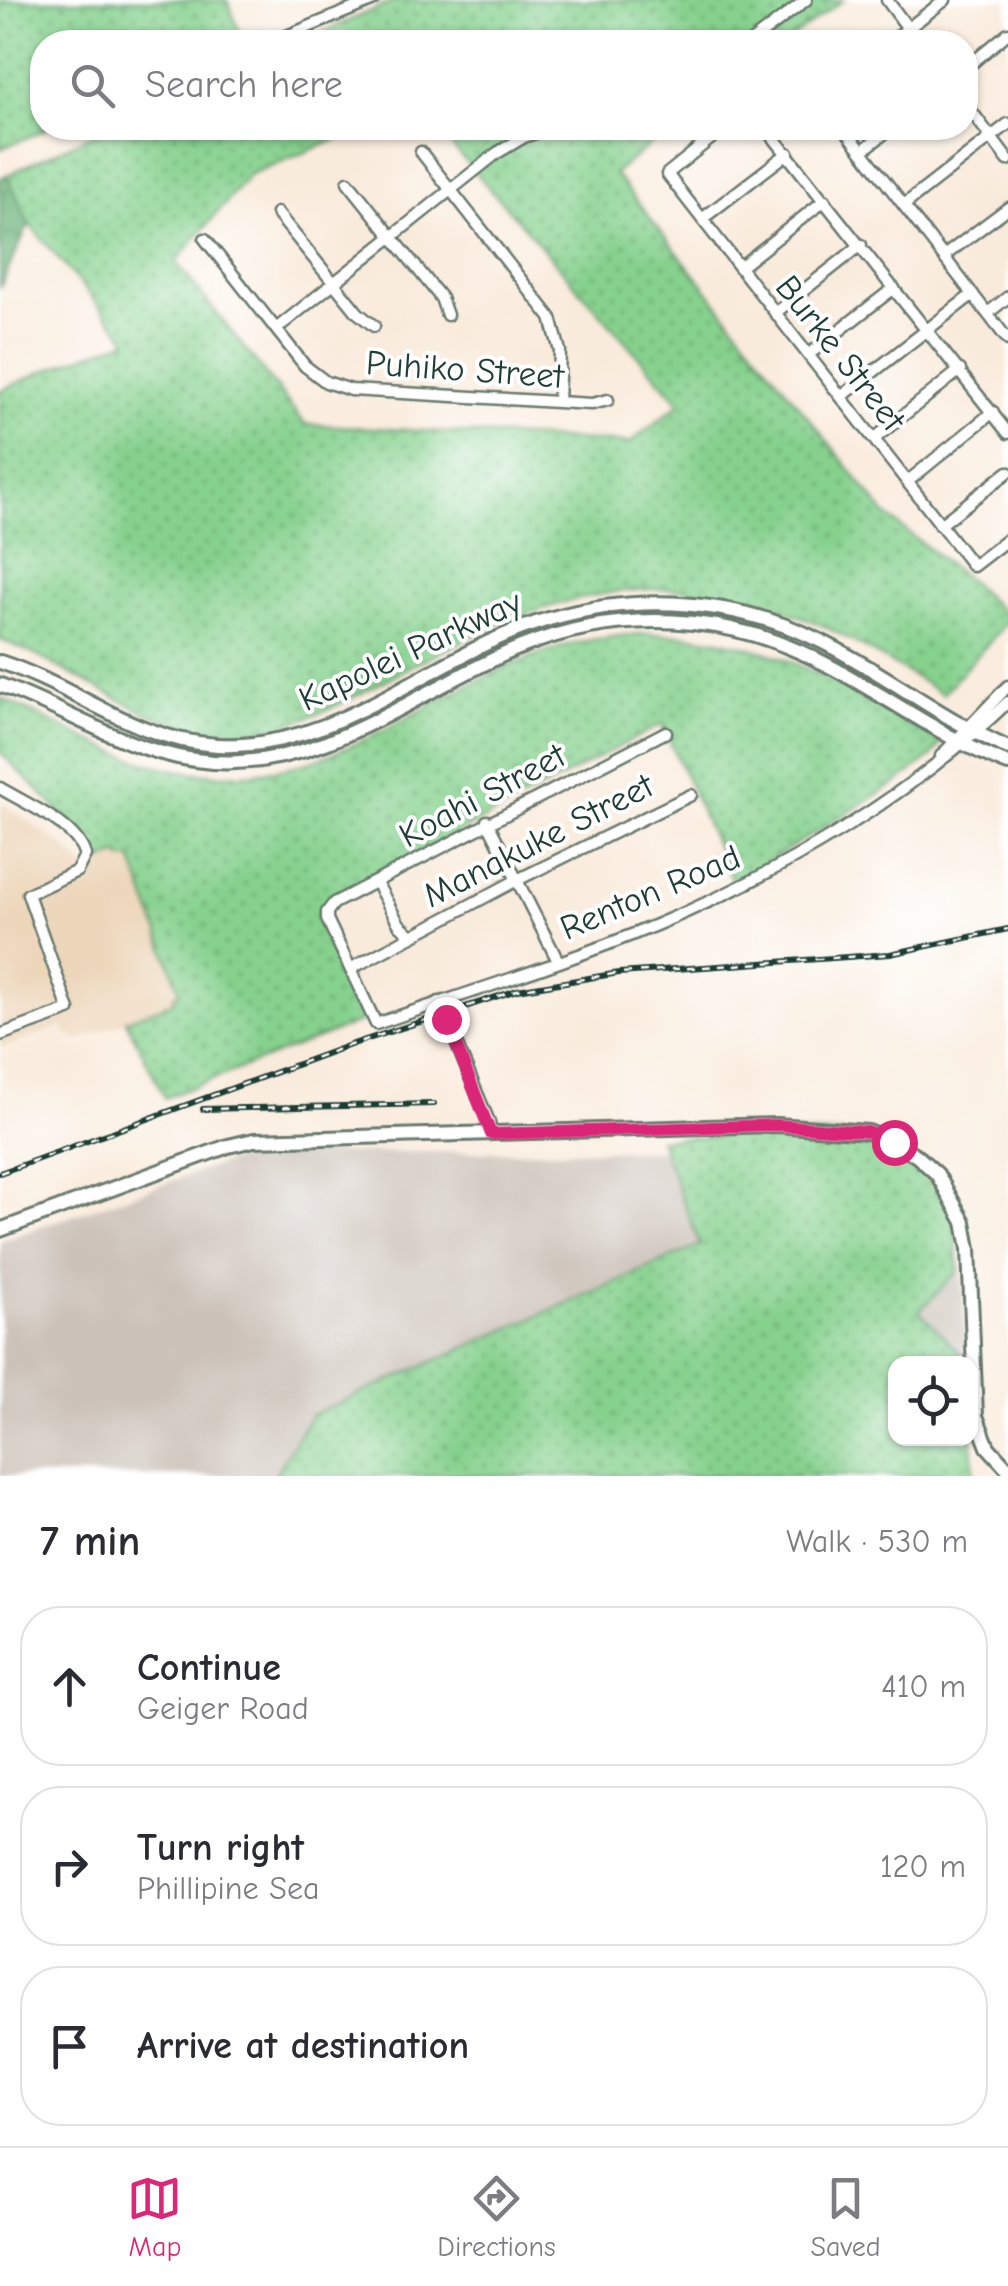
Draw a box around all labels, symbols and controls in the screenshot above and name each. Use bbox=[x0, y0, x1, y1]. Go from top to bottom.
search box bbox=[30, 30, 978, 140]
icon: search bbox=[65, 58, 120, 113]
text: Search here bbox=[145, 63, 343, 107]
street label: Burke Street bbox=[767, 267, 915, 440]
street label: Puhiko Street bbox=[365, 342, 566, 397]
street label: Kapolei Parkway bbox=[293, 581, 528, 720]
street label: Koahi Street bbox=[392, 734, 573, 856]
street label: Manakuke Street bbox=[416, 764, 661, 916]
street label: Renton Road bbox=[554, 836, 746, 949]
route end bbox=[424, 997, 470, 1043]
route start bbox=[872, 1120, 918, 1166]
map controls bbox=[888, 1356, 978, 1446]
button: locate bbox=[888, 1356, 978, 1446]
text: 7 min bbox=[40, 1517, 140, 1566]
text: Walk · 530 m bbox=[786, 1523, 968, 1560]
text: Continue bbox=[137, 1646, 281, 1690]
icon: ahead bbox=[42, 1659, 97, 1714]
text: 410 m bbox=[881, 1668, 966, 1705]
text: Geiger Road bbox=[137, 1690, 309, 1727]
text: Turn right bbox=[137, 1826, 304, 1870]
icon: right bbox=[42, 1839, 97, 1894]
text: 120 m bbox=[880, 1848, 966, 1885]
text: Phillipine Sea bbox=[137, 1870, 320, 1907]
icon: arrive bbox=[42, 2019, 97, 2074]
text: Arrive at destination bbox=[137, 2024, 469, 2068]
tab: Map bbox=[127, 2171, 182, 2263]
tab: Directions bbox=[437, 2171, 556, 2263]
tab: Saved bbox=[811, 2171, 881, 2263]

